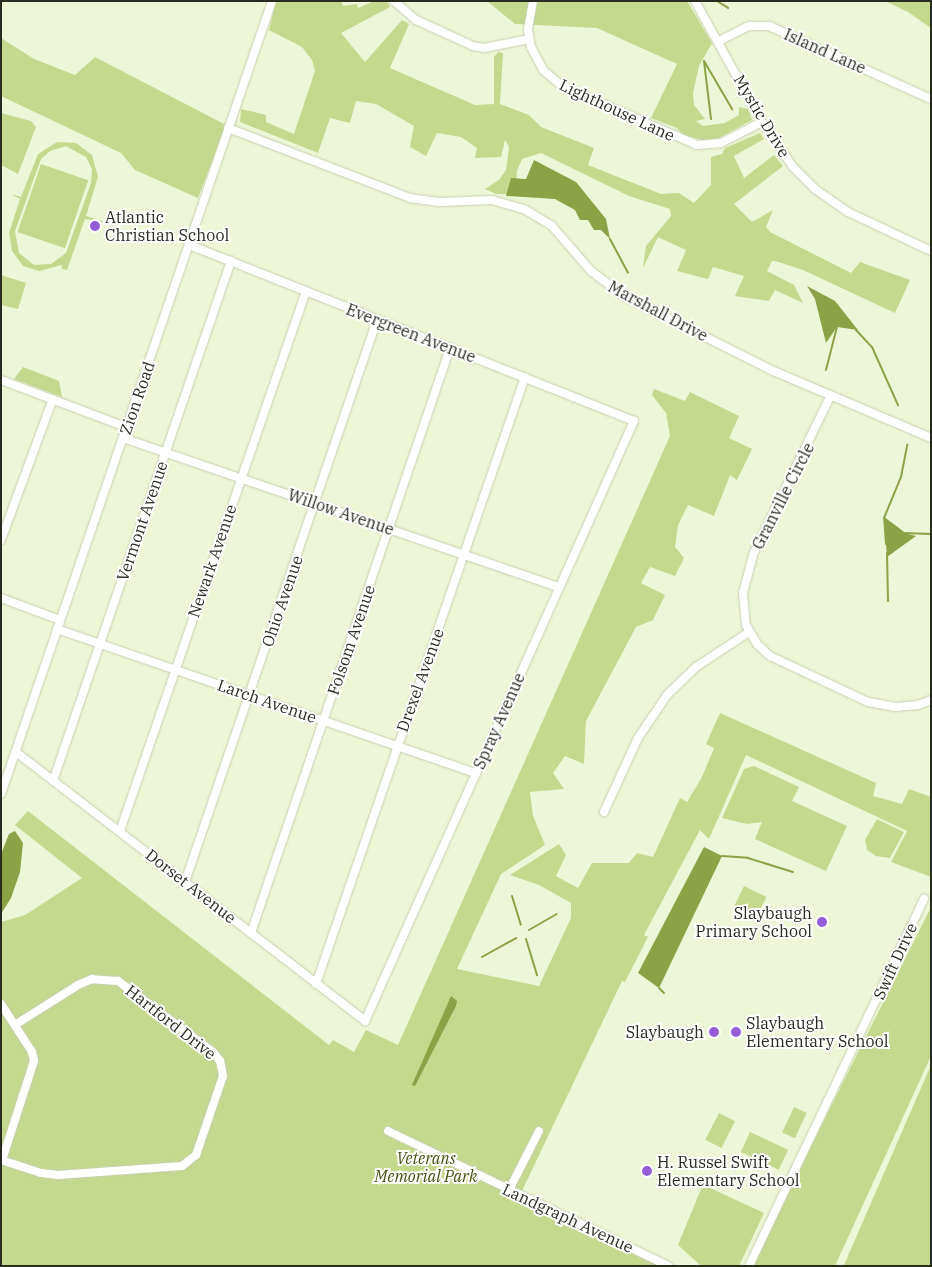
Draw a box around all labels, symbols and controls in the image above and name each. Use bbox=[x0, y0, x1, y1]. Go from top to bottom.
street label: Island Lane bbox=[781, 24, 869, 78]
street label: Mystic Drive bbox=[730, 71, 794, 161]
street label: Lighthouse Lane bbox=[556, 75, 678, 145]
place label: Atlantic Christian School bbox=[105, 207, 229, 245]
marker: Atlantic Christian School bbox=[89, 220, 101, 232]
street label: Marshall Drive bbox=[605, 277, 711, 345]
street label: Evergreen Avenue bbox=[343, 299, 479, 367]
street label: Zion Road bbox=[115, 359, 159, 437]
street label: Granville Circle bbox=[748, 440, 818, 552]
street label: Vermont Avenue bbox=[112, 459, 172, 583]
street label: Willow Avenue bbox=[285, 485, 397, 539]
street label: Newark Avenue bbox=[184, 502, 240, 620]
street label: Ohio Avenue bbox=[257, 553, 307, 649]
street label: Folsom Avenue bbox=[323, 582, 379, 698]
street label: Drexel Avenue bbox=[392, 626, 448, 734]
street label: Spray Avenue bbox=[469, 670, 529, 772]
street label: Larch Avenue bbox=[215, 675, 319, 727]
street label: Dorset Avenue bbox=[142, 845, 240, 927]
place label: Slaybaugh Primary School bbox=[696, 903, 812, 941]
marker: Slaybaugh Primary School bbox=[816, 916, 828, 928]
street label: Swift Drive bbox=[869, 920, 921, 1002]
street label: Hartford Drive bbox=[122, 981, 220, 1063]
place label: Slaybaugh Elementary School bbox=[746, 1013, 889, 1051]
place label: Slaybaugh bbox=[626, 1022, 704, 1042]
marker: Slaybaugh bbox=[708, 1026, 720, 1038]
marker: Slaybaugh Elementary School bbox=[730, 1026, 742, 1038]
park label: Veterans Memorial Park bbox=[374, 1148, 478, 1186]
place label: H. Russel Swift Elementary School bbox=[657, 1152, 800, 1190]
marker: H. Russel Swift Elementary School bbox=[641, 1165, 653, 1177]
street label: Landgraph Avenue bbox=[499, 1179, 637, 1257]

